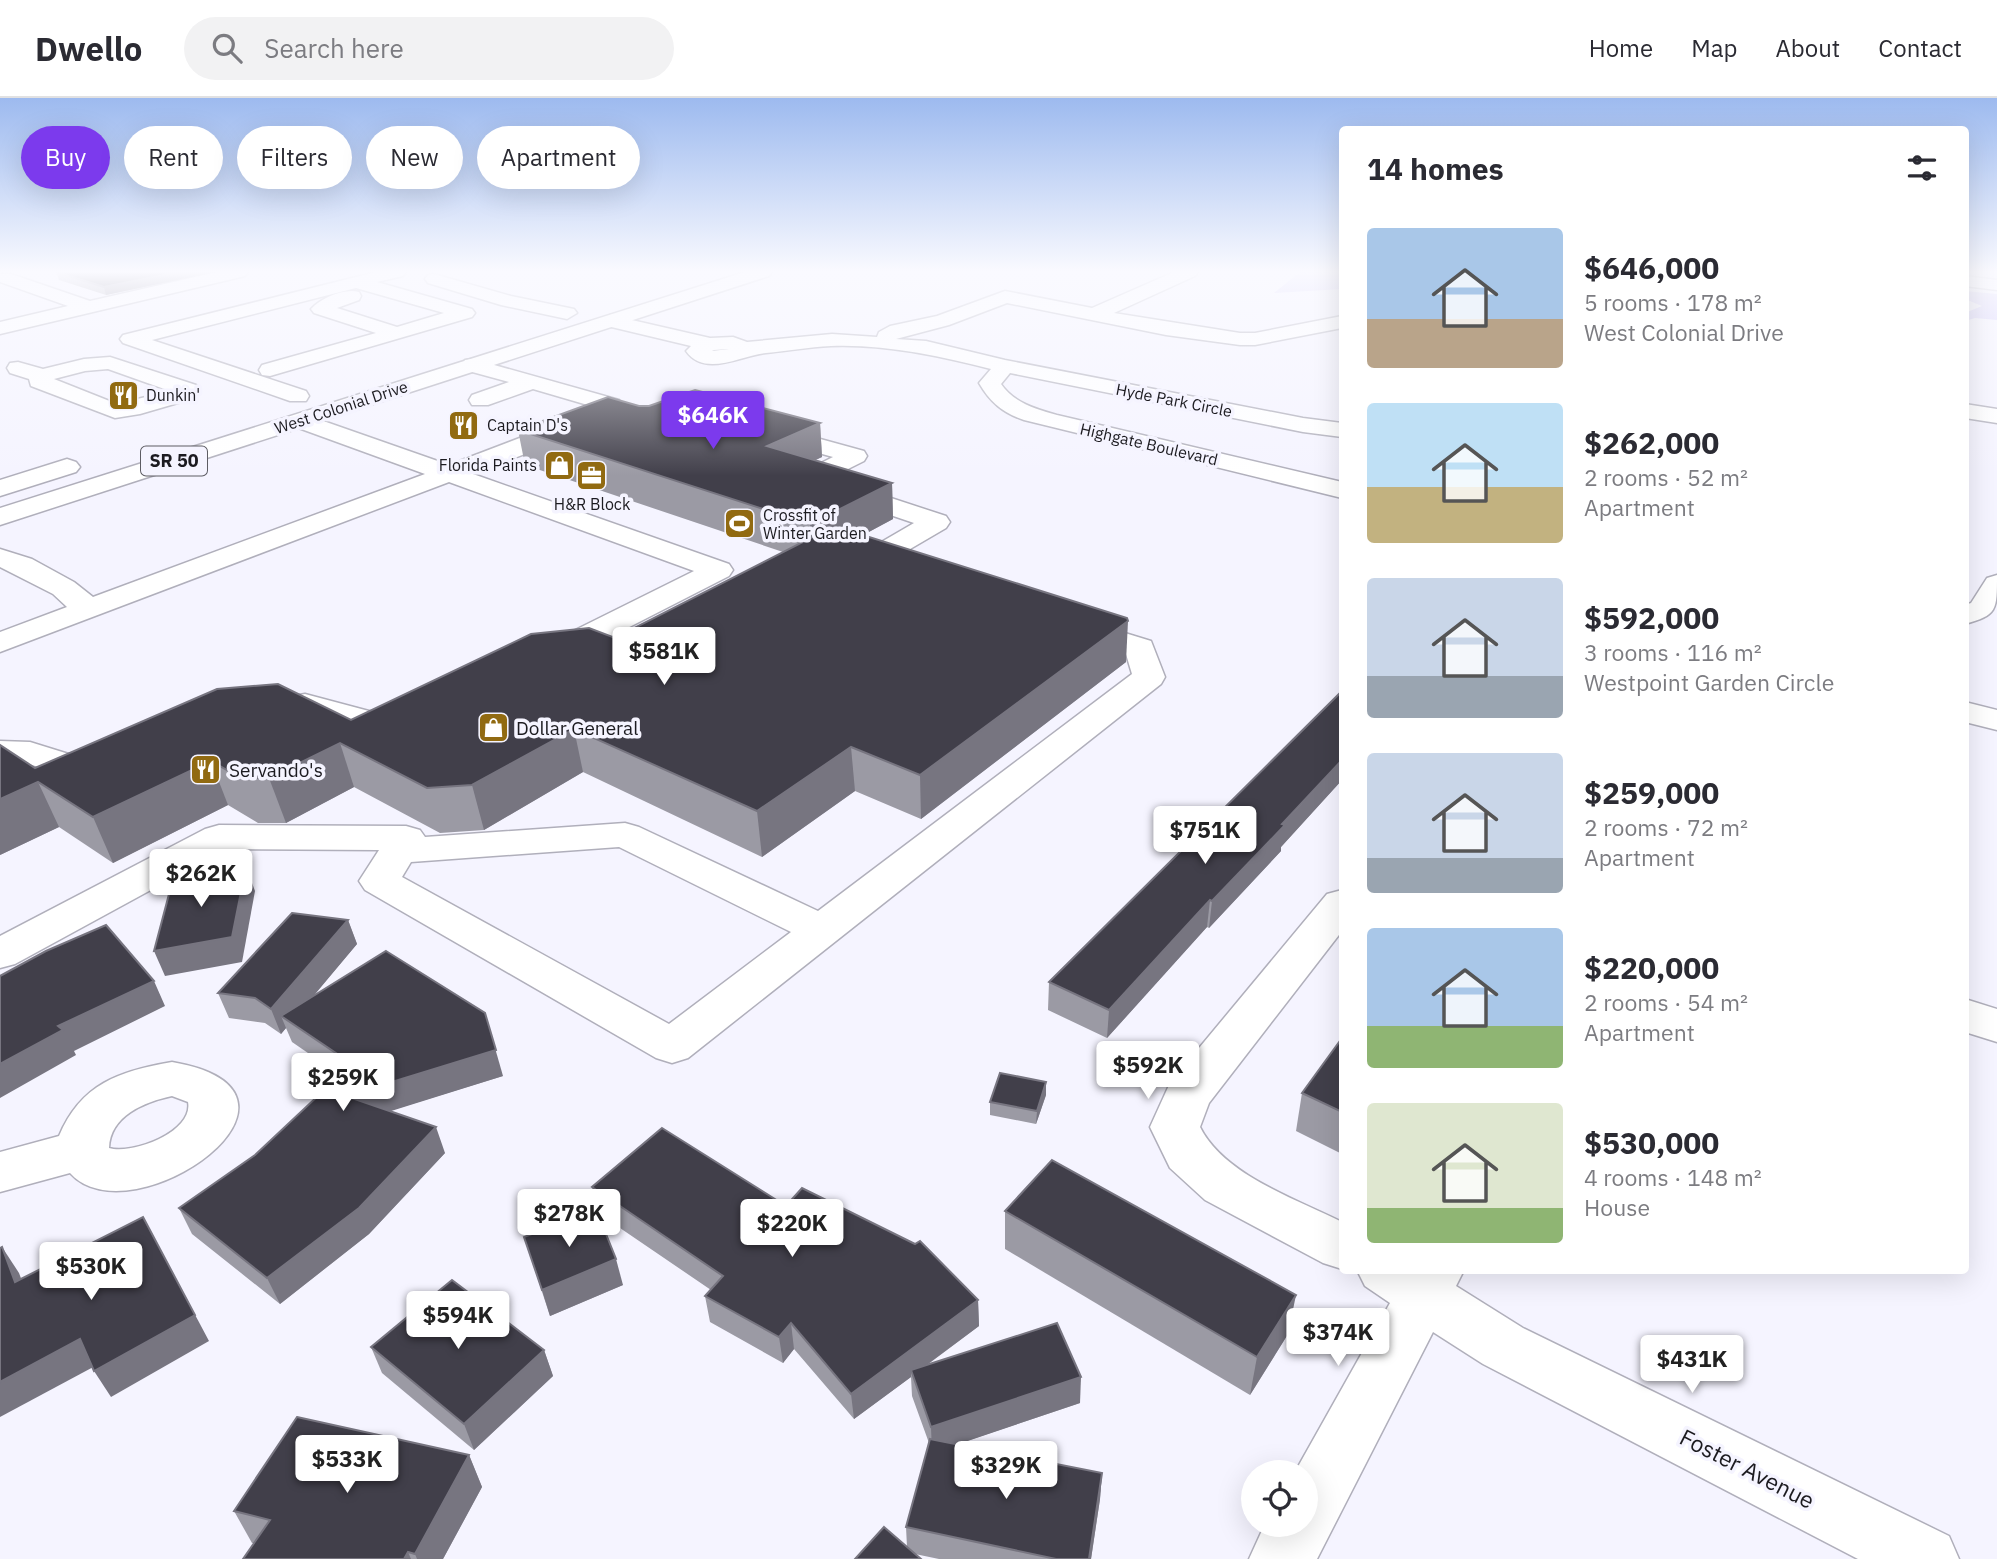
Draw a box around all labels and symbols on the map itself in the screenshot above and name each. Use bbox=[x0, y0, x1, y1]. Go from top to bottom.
street label: West Colonial Drive bbox=[272, 376, 410, 438]
restaurant icon: Dunkin' bbox=[106, 378, 140, 412]
street label: Hyde Park Circle bbox=[1114, 379, 1234, 421]
place label: Dunkin' bbox=[146, 385, 200, 405]
pin: $646K bbox=[664, 392, 762, 451]
restaurant icon: Captain D's bbox=[447, 408, 481, 442]
place label: Captain D's bbox=[487, 415, 568, 435]
street label: Highgate Boulevard bbox=[1078, 418, 1220, 470]
road number: SR 50 bbox=[141, 446, 207, 475]
shop icon: Florida Paints bbox=[543, 448, 577, 482]
place label: Florida Paints bbox=[439, 455, 537, 475]
office icon: H&R Block bbox=[575, 458, 609, 492]
place label: H&R Block bbox=[554, 494, 631, 514]
place label: Crossfit of Winter Garden bbox=[763, 505, 867, 543]
sports icon: Crossfit of Winter Garden bbox=[723, 507, 757, 541]
pin: $581K bbox=[615, 628, 713, 687]
shop icon: Dollar General bbox=[476, 711, 510, 745]
place label: Dollar General bbox=[516, 716, 638, 740]
restaurant icon: Servando's bbox=[189, 753, 223, 787]
place label: Servando's bbox=[229, 758, 323, 782]
pin: $751K bbox=[1156, 806, 1254, 866]
pin: $262K bbox=[152, 850, 250, 909]
pin: $592K bbox=[1099, 1042, 1197, 1101]
pin: $259K bbox=[294, 1054, 392, 1113]
pin: $278K bbox=[520, 1190, 618, 1249]
pin: $220K bbox=[743, 1200, 841, 1259]
pin: $530K bbox=[42, 1242, 140, 1302]
pin: $594K bbox=[409, 1292, 507, 1351]
pin: $374K bbox=[1289, 1308, 1387, 1368]
pin: $431K bbox=[1643, 1336, 1741, 1395]
street label: Foster Avenue bbox=[1675, 1421, 1820, 1515]
pin: $533K bbox=[298, 1436, 396, 1495]
pin: $329K bbox=[957, 1442, 1055, 1501]

